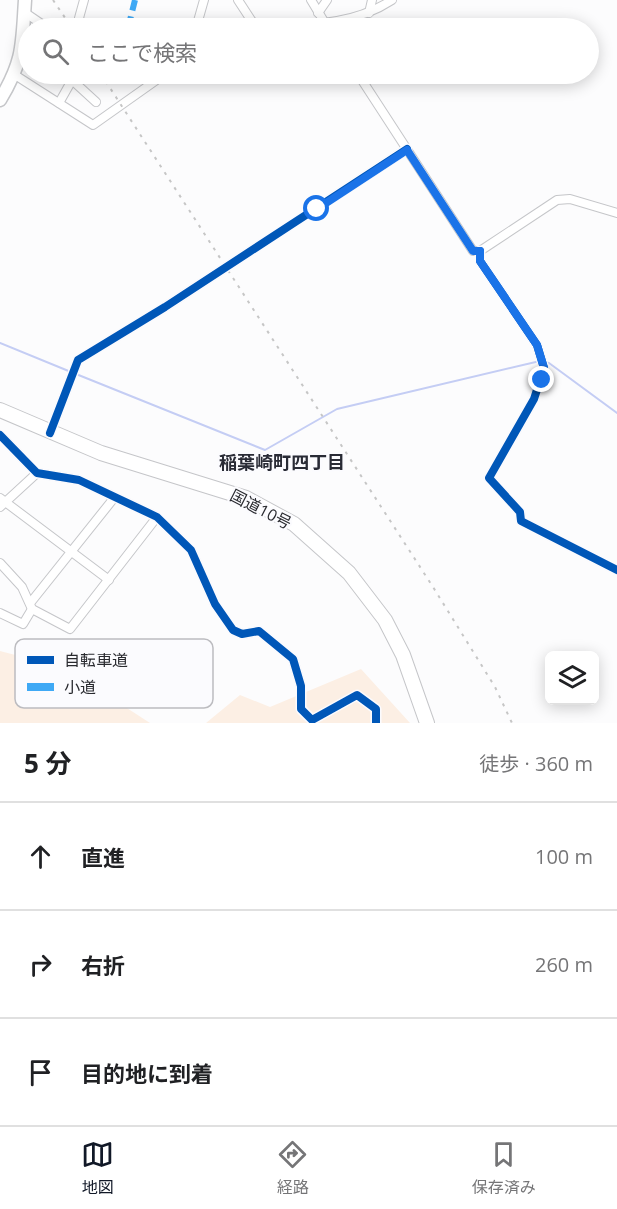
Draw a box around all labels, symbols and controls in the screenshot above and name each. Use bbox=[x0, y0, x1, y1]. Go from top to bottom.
search box bbox=[18, 18, 599, 84]
icon: search bbox=[39, 35, 72, 68]
text: ここで検索 bbox=[87, 37, 197, 67]
route start bbox=[303, 195, 329, 221]
route end bbox=[528, 366, 554, 392]
district label: 稲葉崎町四丁目 bbox=[219, 450, 345, 474]
street label: 国道10号 bbox=[226, 484, 296, 534]
legend bbox=[15, 639, 213, 708]
text: 自転車道 bbox=[64, 649, 128, 671]
map controls bbox=[545, 651, 599, 705]
button: layers bbox=[545, 651, 599, 705]
text: 小道 bbox=[64, 676, 96, 698]
text: 5 分 bbox=[24, 745, 72, 781]
text: 徒歩 · 360 m bbox=[479, 750, 593, 777]
icon: ahead bbox=[24, 840, 57, 873]
text: 直進 bbox=[81, 842, 125, 872]
text: 100 m bbox=[535, 843, 593, 870]
icon: right bbox=[24, 948, 57, 981]
text: 右折 bbox=[81, 950, 125, 980]
text: 260 m bbox=[535, 951, 593, 978]
icon: arrive bbox=[24, 1056, 57, 1089]
text: 目的地に到着 bbox=[81, 1058, 213, 1088]
tab: 地図 bbox=[81, 1138, 114, 1198]
tab: 経路 bbox=[276, 1138, 309, 1198]
tab: 保存済み bbox=[472, 1138, 536, 1198]

